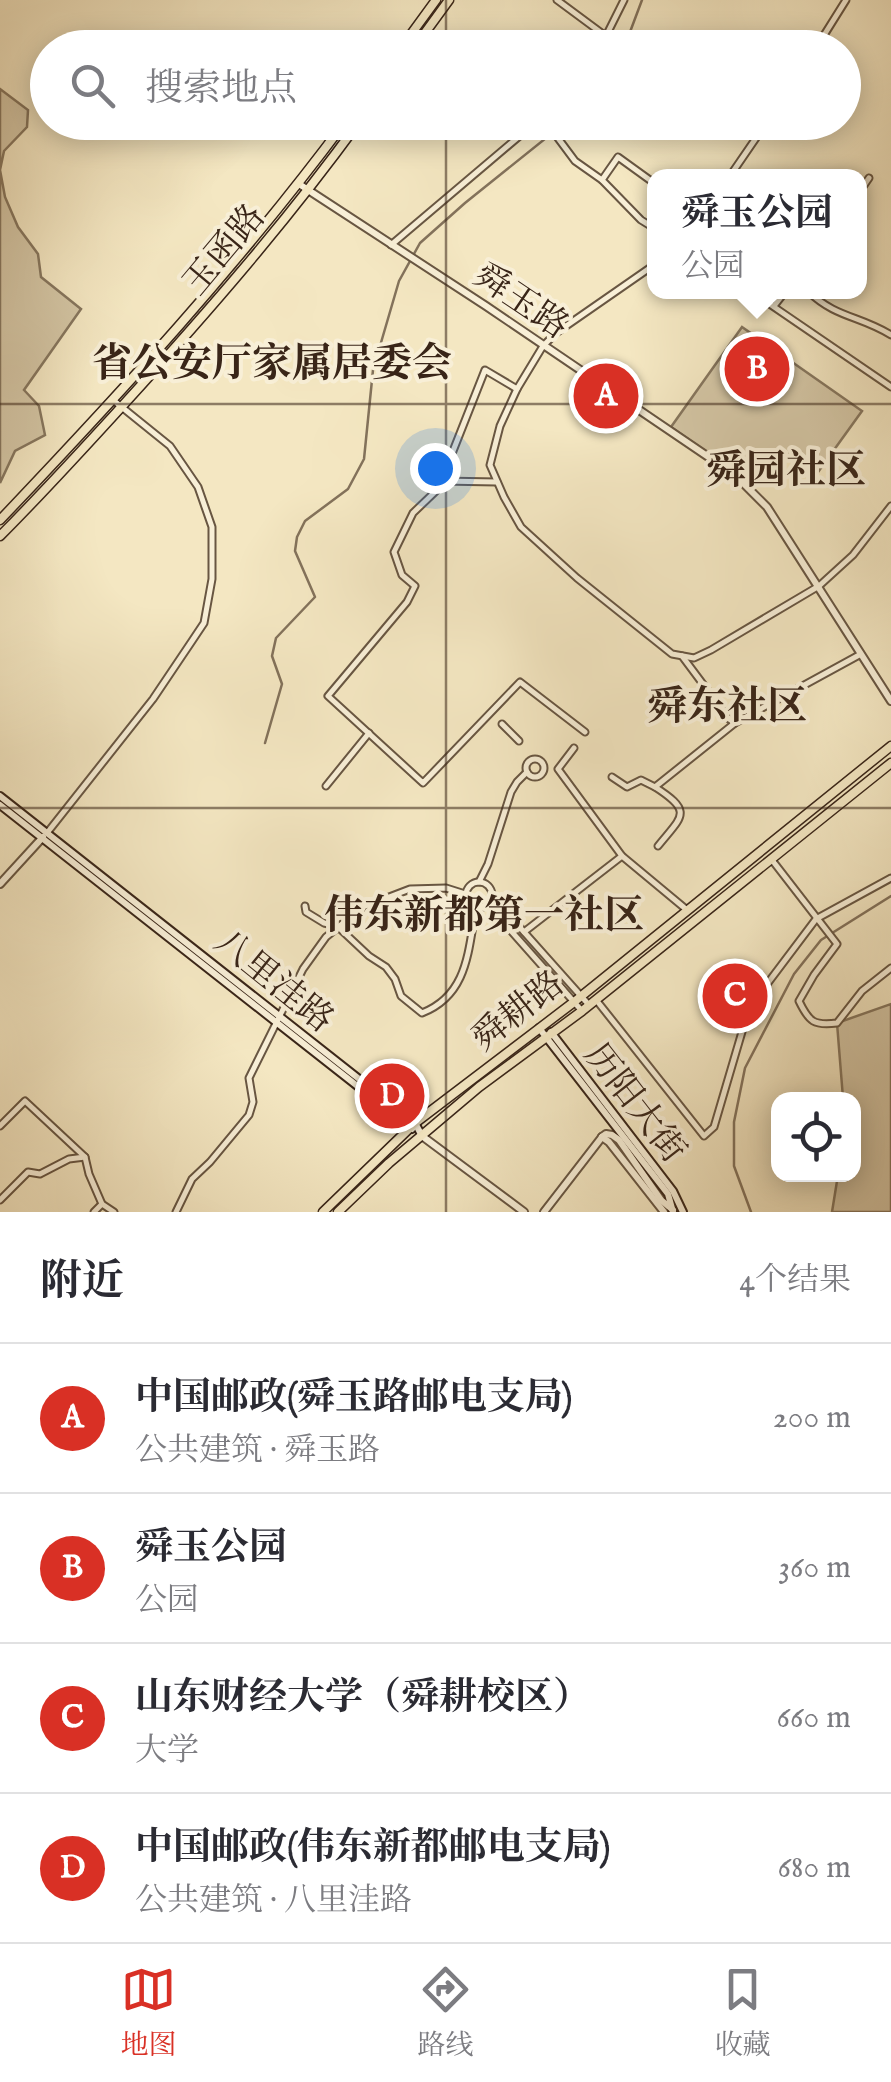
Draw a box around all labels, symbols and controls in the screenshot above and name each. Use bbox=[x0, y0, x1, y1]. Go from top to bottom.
search box bbox=[30, 30, 861, 140]
icon: search bbox=[65, 58, 120, 113]
text: 搜索地点 bbox=[145, 66, 297, 114]
popup bbox=[647, 169, 867, 299]
text: 舜玉公园 bbox=[681, 191, 833, 239]
street label: 玉函路 bbox=[174, 196, 276, 305]
text: 公园 bbox=[681, 247, 745, 288]
street label: 舜玉路 bbox=[464, 254, 577, 350]
pin: B bbox=[724, 332, 790, 406]
district label: 省公安厅家属居委会 bbox=[92, 340, 452, 391]
pin: A bbox=[574, 358, 638, 434]
your location bbox=[410, 443, 461, 494]
district label: 舜园社区 bbox=[706, 447, 866, 498]
district label: 舜东社区 bbox=[647, 683, 807, 734]
district label: 伟东新都第一社区 bbox=[324, 892, 644, 943]
street label: 八里洼路 bbox=[205, 920, 342, 1043]
pin: C bbox=[702, 958, 768, 1034]
street label: 舜耕路 bbox=[463, 962, 574, 1062]
street label: 历阳大街 bbox=[573, 1035, 695, 1173]
pin: D bbox=[360, 1058, 424, 1134]
map controls bbox=[771, 1092, 861, 1182]
button: locate bbox=[771, 1092, 861, 1182]
text: 附近 bbox=[40, 1256, 124, 1309]
text: 4个结果 bbox=[739, 1261, 851, 1302]
text: 中国邮政(舜玉路邮电支局) bbox=[135, 1375, 572, 1423]
text: A bbox=[62, 1398, 83, 1439]
text: 200 m bbox=[773, 1398, 851, 1439]
text: 公共建筑 · 舜玉路 bbox=[135, 1431, 380, 1472]
text: 舜玉公园 bbox=[135, 1525, 287, 1573]
text: B bbox=[62, 1548, 83, 1589]
text: 360 m bbox=[778, 1548, 851, 1589]
text: 公园 bbox=[135, 1581, 199, 1622]
text: 山东财经大学（舜耕校区） bbox=[135, 1675, 591, 1723]
text: C bbox=[61, 1698, 84, 1739]
text: 660 m bbox=[777, 1698, 851, 1739]
text: 大学 bbox=[135, 1731, 199, 1772]
text: 中国邮政(伟东新都邮电支局) bbox=[135, 1825, 610, 1873]
text: D bbox=[60, 1848, 85, 1889]
text: 680 m bbox=[778, 1848, 851, 1889]
text: 公共建筑 · 八里洼路 bbox=[135, 1881, 412, 1922]
tab: 地图 bbox=[120, 1962, 177, 2064]
tab: 路线 bbox=[417, 1962, 474, 2064]
tab: 收藏 bbox=[714, 1962, 771, 2064]

